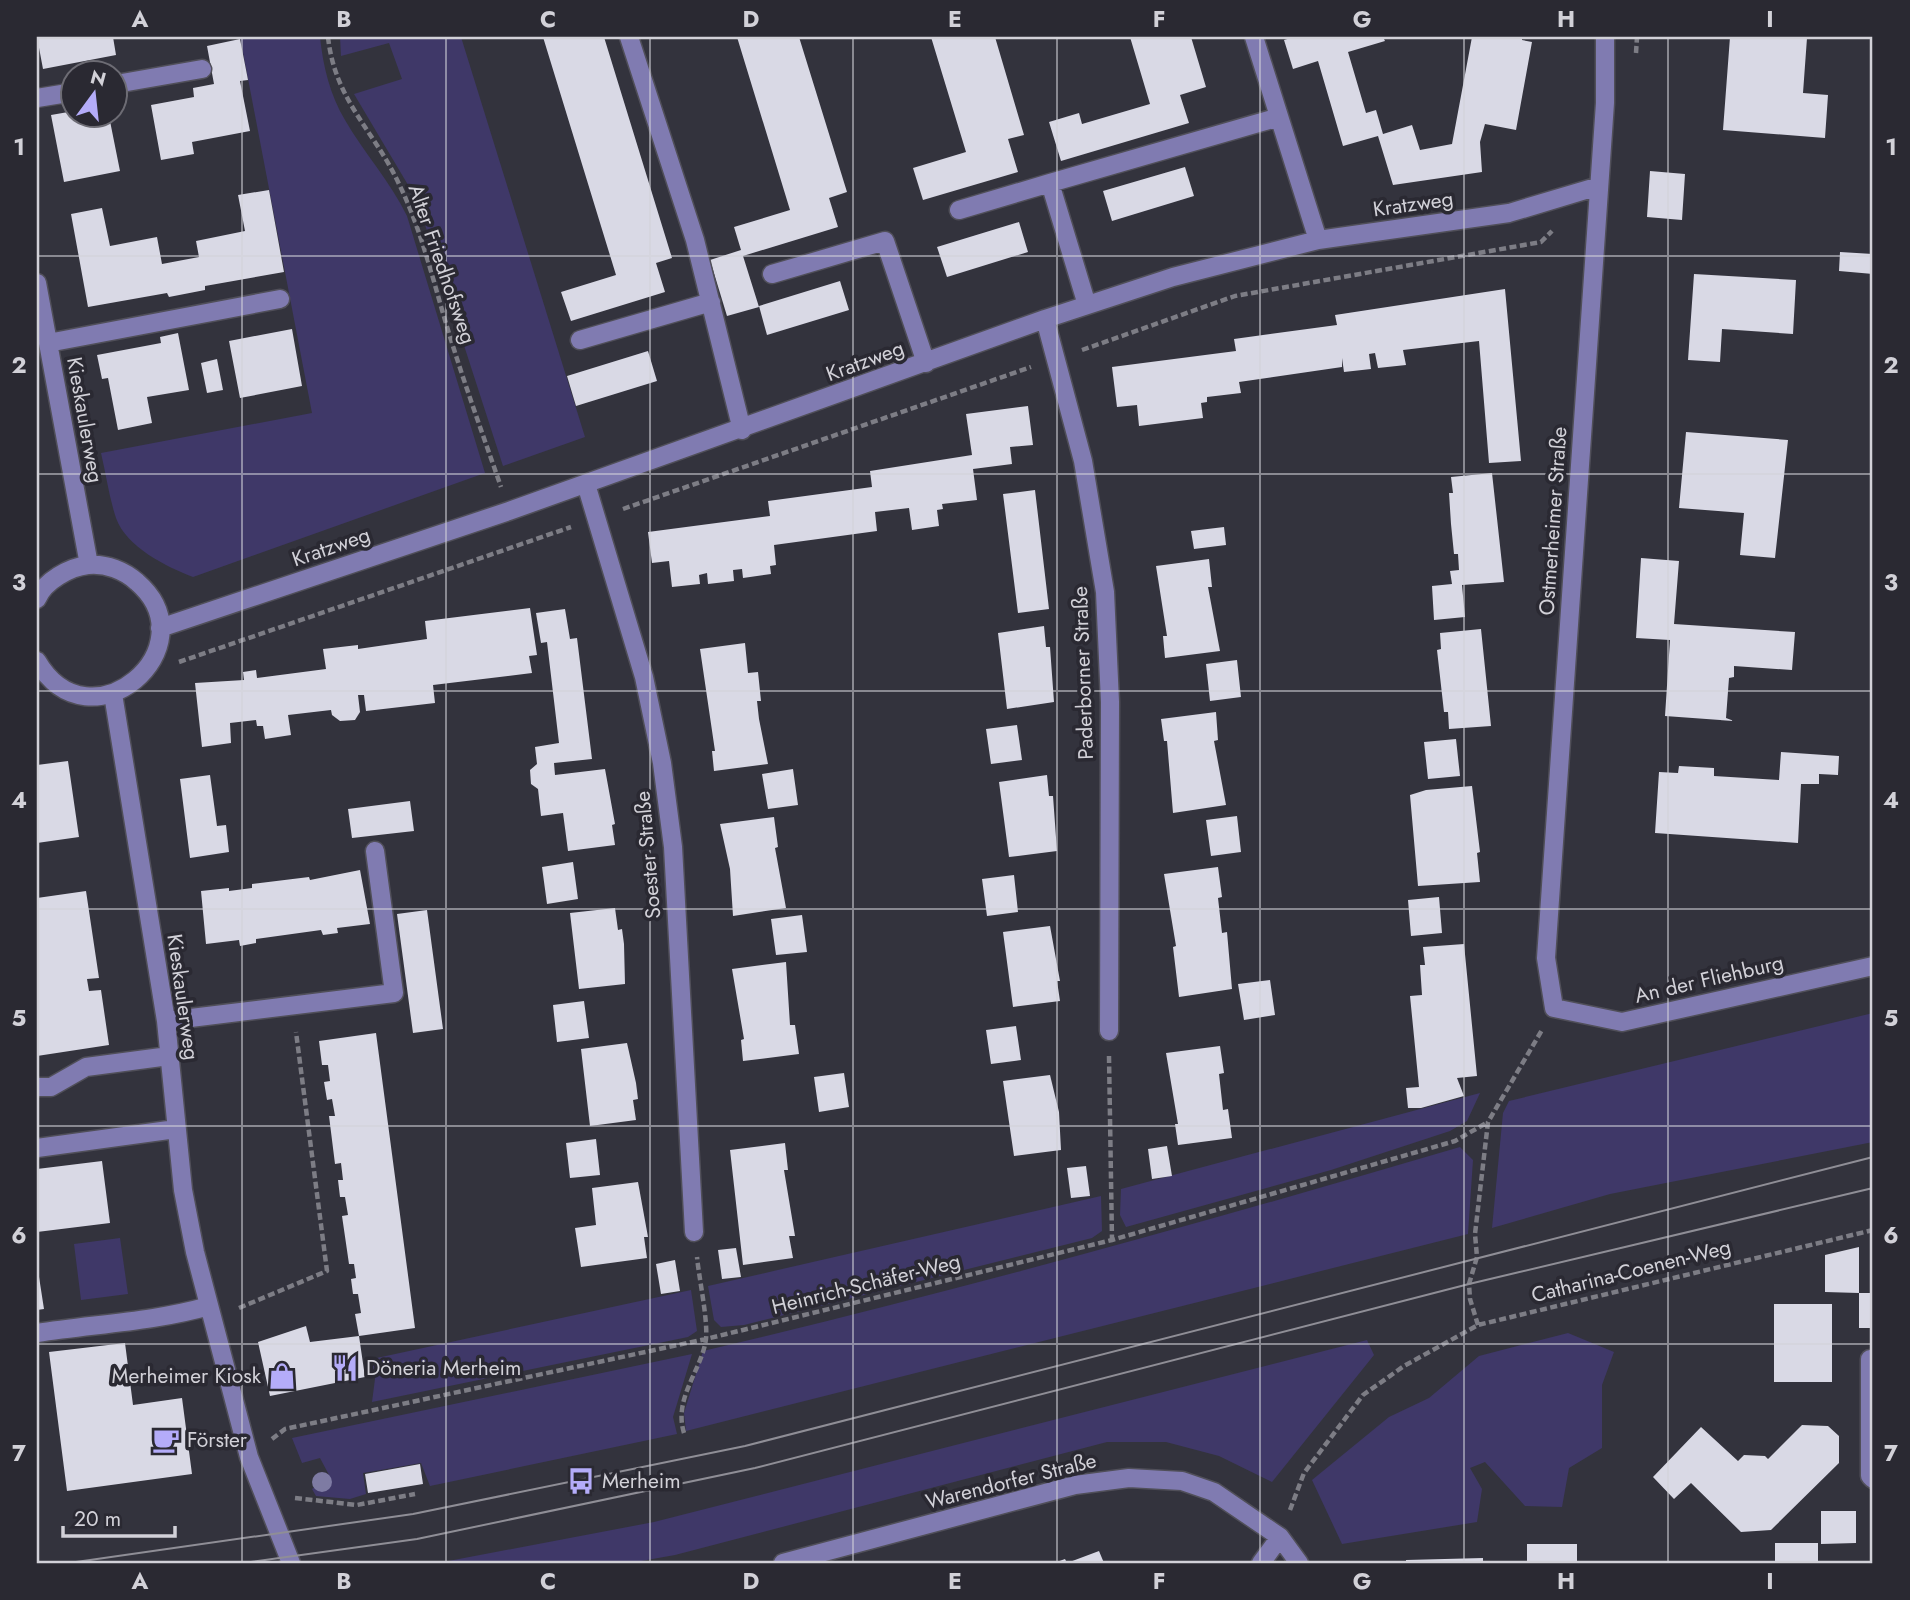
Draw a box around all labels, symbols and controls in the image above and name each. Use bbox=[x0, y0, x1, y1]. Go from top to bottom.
text: A bbox=[131, 2, 149, 36]
text: B bbox=[336, 2, 352, 36]
text: C bbox=[540, 2, 556, 36]
text: D bbox=[743, 2, 760, 36]
text: E bbox=[948, 2, 962, 36]
text: F bbox=[1153, 2, 1165, 36]
text: G bbox=[1353, 2, 1371, 36]
text: H bbox=[1557, 2, 1575, 36]
text: I bbox=[1766, 2, 1774, 36]
north arrow bbox=[60, 60, 130, 130]
text: N bbox=[87, 63, 109, 93]
text: 1 bbox=[13, 130, 25, 164]
text: 1 bbox=[1885, 130, 1897, 164]
street label: Alter Friedhofsweg bbox=[401, 180, 483, 348]
street label: Kratzweg bbox=[1371, 184, 1455, 224]
street label: Kratzweg bbox=[822, 333, 908, 389]
text: 2 bbox=[11, 348, 27, 382]
text: 2 bbox=[1883, 348, 1899, 382]
street label: Kieskaulerweg bbox=[59, 355, 111, 485]
street label: Ostmerheimer Straße bbox=[1531, 425, 1575, 616]
street label: Kratzweg bbox=[288, 520, 374, 574]
text: 3 bbox=[12, 565, 26, 599]
text: 3 bbox=[1884, 565, 1898, 599]
street label: Paderborner Straße bbox=[1065, 586, 1101, 760]
text: 4 bbox=[11, 783, 27, 817]
text: 4 bbox=[1883, 783, 1899, 817]
street label: Soester Straße bbox=[627, 790, 669, 920]
street label: Kieskaulerweg bbox=[159, 932, 207, 1062]
street label: An der Fliehburg bbox=[1632, 947, 1786, 1011]
text: 5 bbox=[12, 1001, 26, 1035]
text: 5 bbox=[1884, 1001, 1898, 1035]
text: 6 bbox=[11, 1218, 27, 1252]
text: 6 bbox=[1883, 1218, 1899, 1252]
street label: Catharina-Coenen-Weg bbox=[1528, 1232, 1734, 1310]
street label: Heinrich-Schäfer-Weg bbox=[768, 1246, 964, 1322]
restaurant icon: Döneria Merheim bbox=[330, 1353, 360, 1383]
place label: Döneria Merheim bbox=[366, 1353, 521, 1383]
place label: Merheimer Kiosk bbox=[111, 1361, 262, 1391]
shop icon: Merheimer Kiosk bbox=[267, 1361, 297, 1391]
cafe icon: Förster bbox=[151, 1425, 181, 1455]
place label: Förster bbox=[187, 1425, 248, 1455]
text: 7 bbox=[12, 1436, 26, 1470]
text: 7 bbox=[1884, 1436, 1898, 1470]
street label: Warendorfer Straße bbox=[922, 1445, 1100, 1517]
bus stop icon: Merheim bbox=[566, 1466, 596, 1496]
place label: Merheim bbox=[602, 1466, 681, 1496]
scale bar bbox=[63, 1495, 175, 1539]
text: 20 m bbox=[74, 1504, 121, 1534]
text: A bbox=[131, 1564, 149, 1598]
text: B bbox=[336, 1564, 352, 1598]
text: C bbox=[540, 1564, 556, 1598]
text: D bbox=[743, 1564, 760, 1598]
text: E bbox=[948, 1564, 962, 1598]
text: F bbox=[1153, 1564, 1165, 1598]
text: G bbox=[1353, 1564, 1371, 1598]
text: H bbox=[1557, 1564, 1575, 1598]
text: I bbox=[1766, 1564, 1774, 1598]

